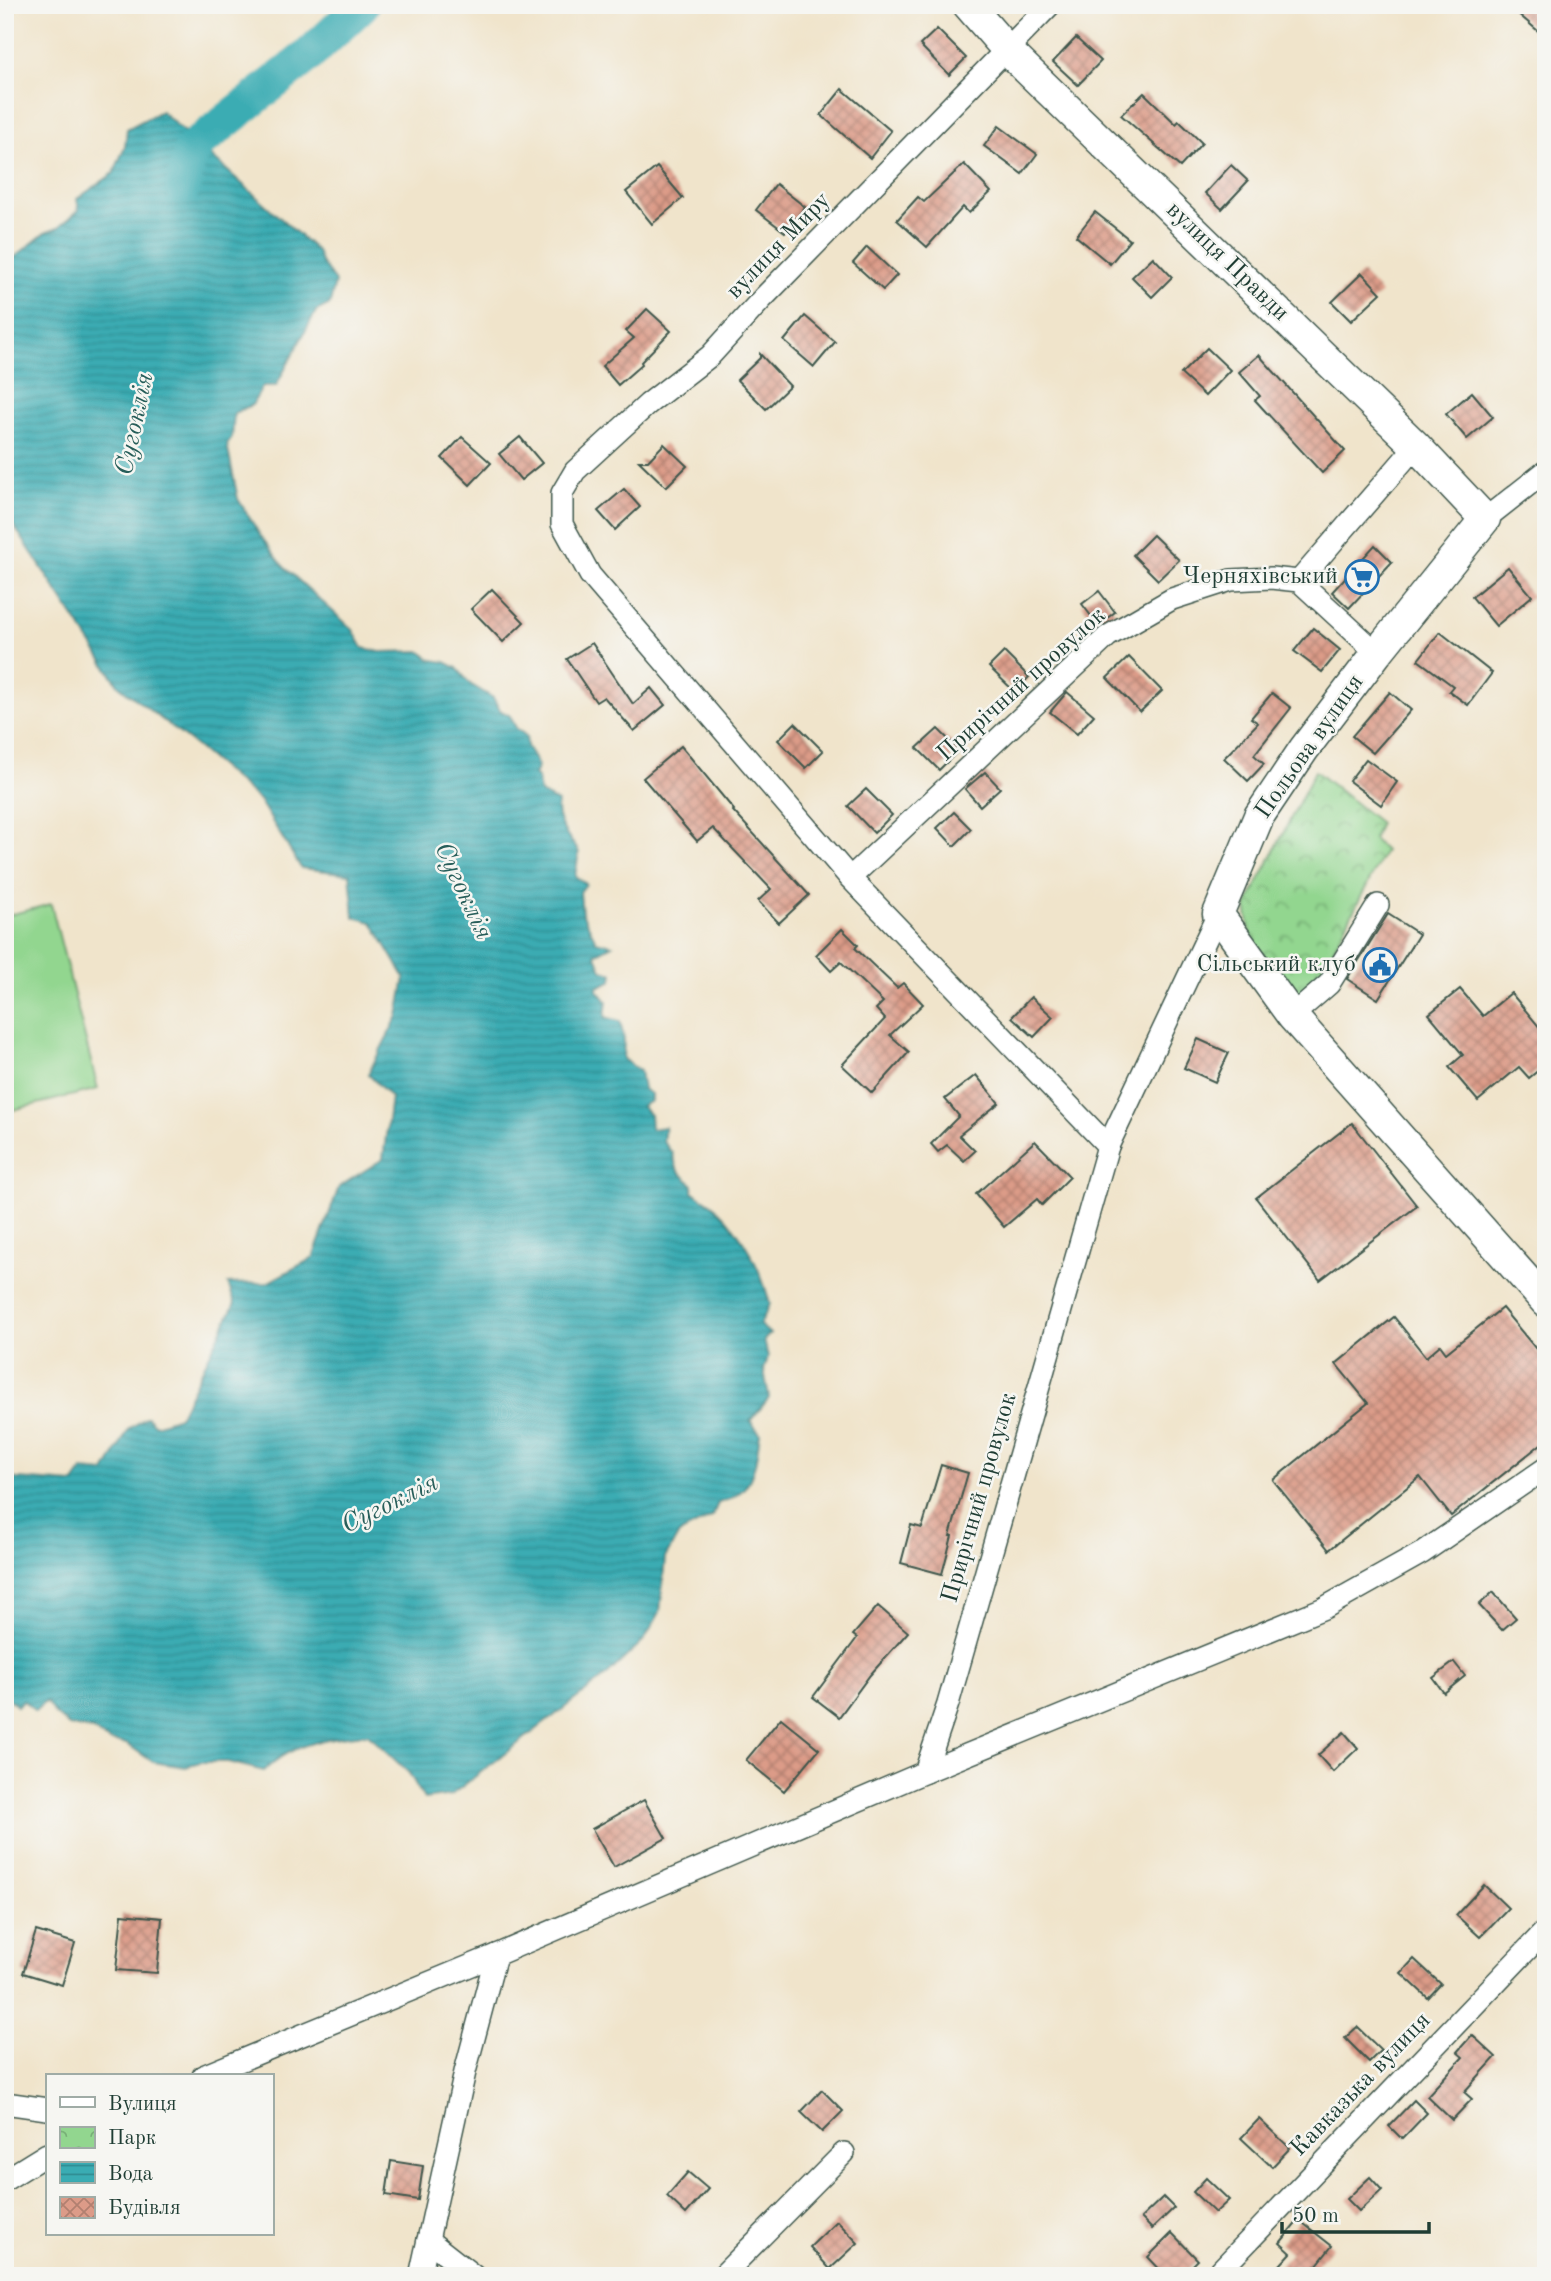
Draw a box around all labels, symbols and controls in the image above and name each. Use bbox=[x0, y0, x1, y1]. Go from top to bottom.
street label: вулиця Миру bbox=[722, 188, 836, 304]
street label: вулиця Правди bbox=[1161, 198, 1293, 326]
water label: Сугоклія bbox=[111, 370, 159, 478]
supermarket icon: Черняхівський bbox=[1343, 558, 1381, 596]
place label: Черняхівський bbox=[1183, 565, 1338, 589]
street label: Прирічний провулок bbox=[933, 603, 1111, 767]
street label: Польова вулиця bbox=[1252, 671, 1368, 823]
water label: Сугоклія bbox=[429, 838, 497, 944]
public building icon: Сільський клуб bbox=[1361, 946, 1399, 984]
place label: Сільський клуб bbox=[1196, 953, 1356, 977]
street label: Прирічний провулок bbox=[939, 1390, 1021, 1606]
water label: Сугоклія bbox=[337, 1469, 443, 1539]
street label: Кавказька вулиця bbox=[1287, 2009, 1435, 2161]
legend bbox=[46, 2074, 273, 2236]
text: Вулиця bbox=[108, 2094, 177, 2115]
text: Парк bbox=[108, 2128, 157, 2149]
text: Вода bbox=[108, 2164, 153, 2185]
scale bar bbox=[1282, 2190, 1428, 2234]
text: Будівля bbox=[108, 2198, 181, 2219]
text: 50 m bbox=[1292, 2206, 1339, 2227]

